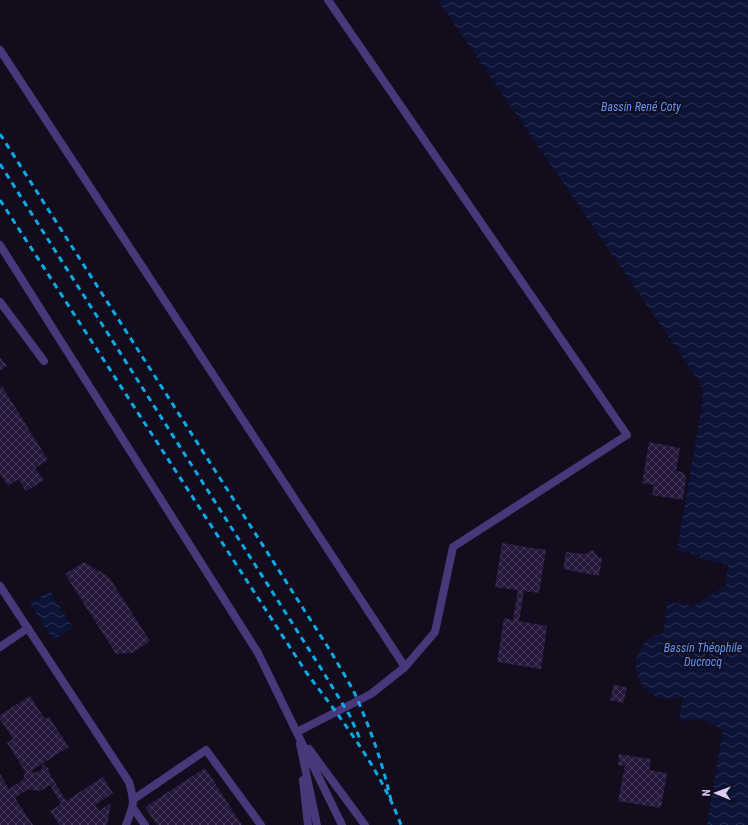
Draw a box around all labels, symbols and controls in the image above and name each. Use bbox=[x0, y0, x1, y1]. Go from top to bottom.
water label: Bassin René Coty bbox=[601, 100, 682, 114]
water label: Bassin Théophile Ducrocq bbox=[664, 641, 743, 669]
north arrow bbox=[696, 773, 736, 813]
text: N bbox=[700, 789, 713, 796]

